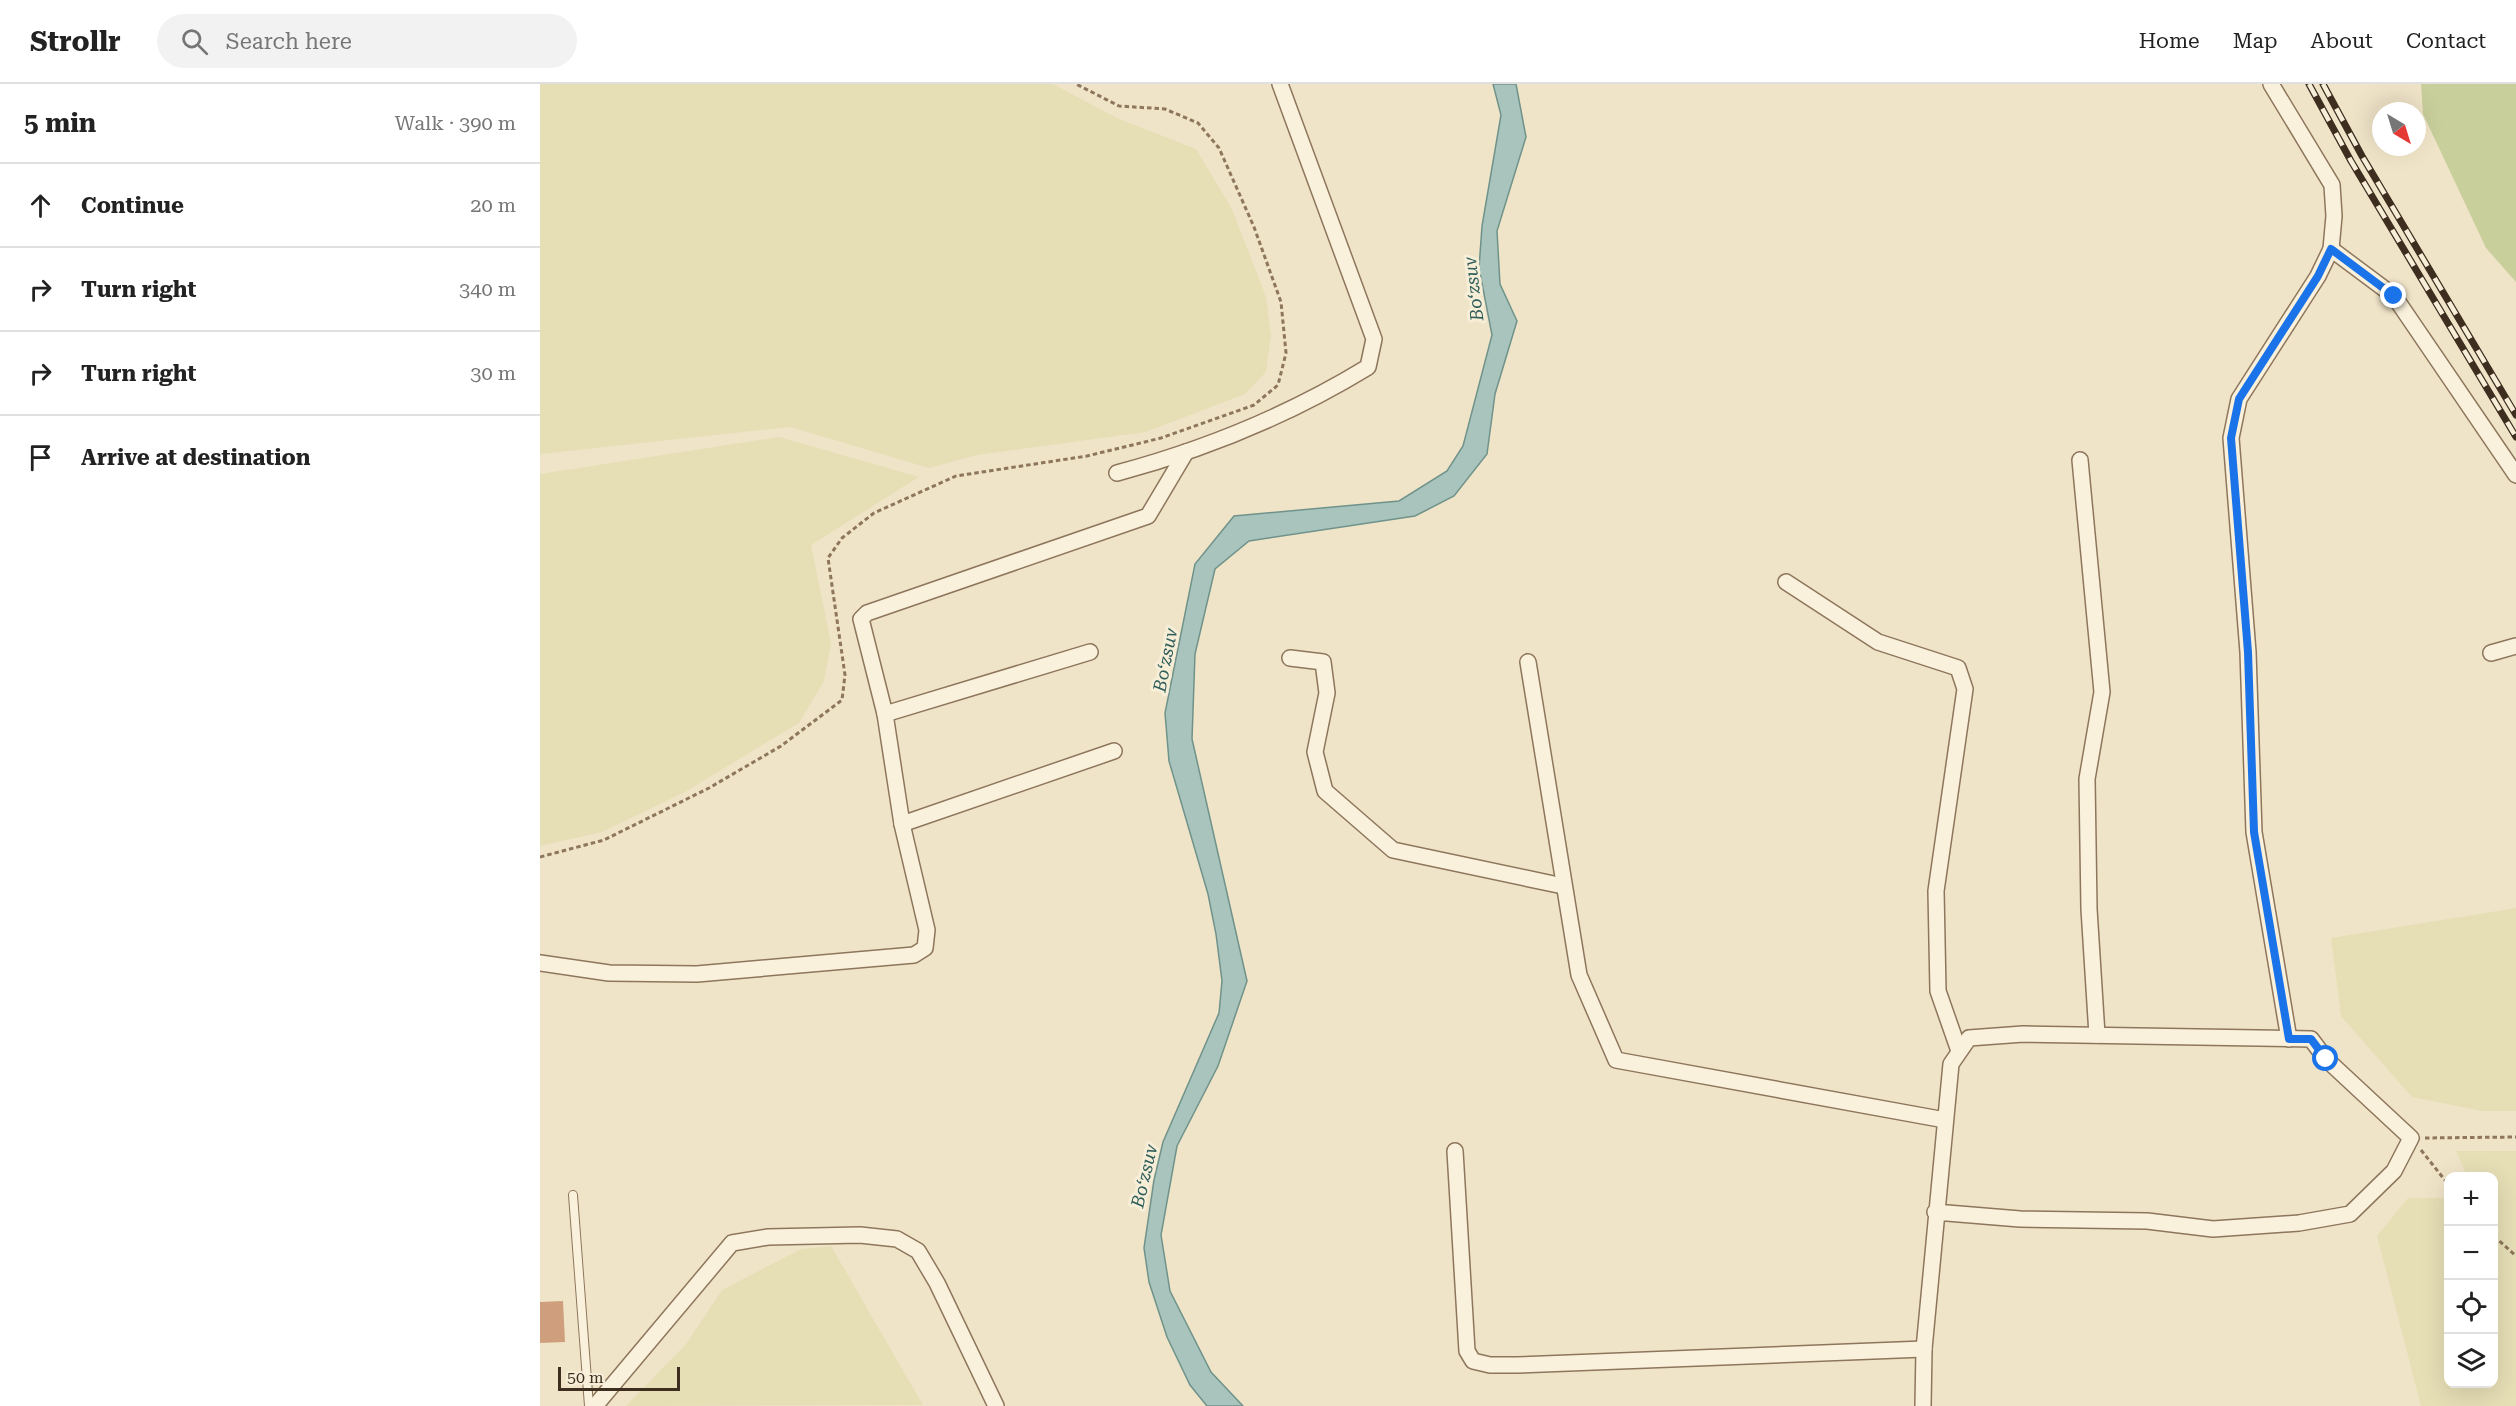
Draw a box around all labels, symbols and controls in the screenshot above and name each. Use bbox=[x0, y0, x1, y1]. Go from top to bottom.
search box bbox=[157, 14, 577, 68]
text: Strollr bbox=[30, 25, 121, 58]
icon: search bbox=[178, 25, 211, 58]
text: Search here bbox=[226, 29, 352, 54]
text: Home bbox=[2139, 29, 2200, 53]
text: Map bbox=[2233, 29, 2278, 53]
text: About bbox=[2311, 29, 2373, 53]
text: Contact bbox=[2406, 29, 2486, 53]
north arrow bbox=[2372, 102, 2426, 156]
text: 5 min bbox=[24, 108, 96, 138]
text: Walk · 390 m bbox=[395, 111, 516, 135]
icon: ahead bbox=[24, 189, 57, 222]
text: Continue bbox=[81, 193, 184, 218]
text: 20 m bbox=[470, 193, 516, 217]
water label: Boʻzsuv bbox=[1459, 255, 1487, 323]
icon: right bbox=[24, 273, 57, 306]
text: Turn right bbox=[81, 277, 196, 302]
text: 340 m bbox=[459, 277, 516, 301]
route end bbox=[2380, 282, 2406, 308]
icon: right bbox=[24, 357, 57, 390]
text: Turn right bbox=[81, 361, 196, 386]
text: 30 m bbox=[470, 361, 516, 385]
icon: arrive bbox=[24, 441, 57, 474]
text: Arrive at destination bbox=[81, 445, 310, 470]
water label: Boʻzsuv bbox=[1148, 626, 1182, 695]
route start bbox=[2312, 1045, 2338, 1071]
water label: Boʻzsuv bbox=[1126, 1141, 1162, 1211]
map controls bbox=[2444, 1172, 2498, 1388]
button: + bbox=[2444, 1172, 2498, 1226]
button: − bbox=[2444, 1226, 2498, 1280]
button: locate bbox=[2444, 1280, 2498, 1334]
button: layers bbox=[2444, 1334, 2498, 1388]
scale bar bbox=[558, 1364, 680, 1392]
text: 50 m bbox=[567, 1368, 604, 1387]

